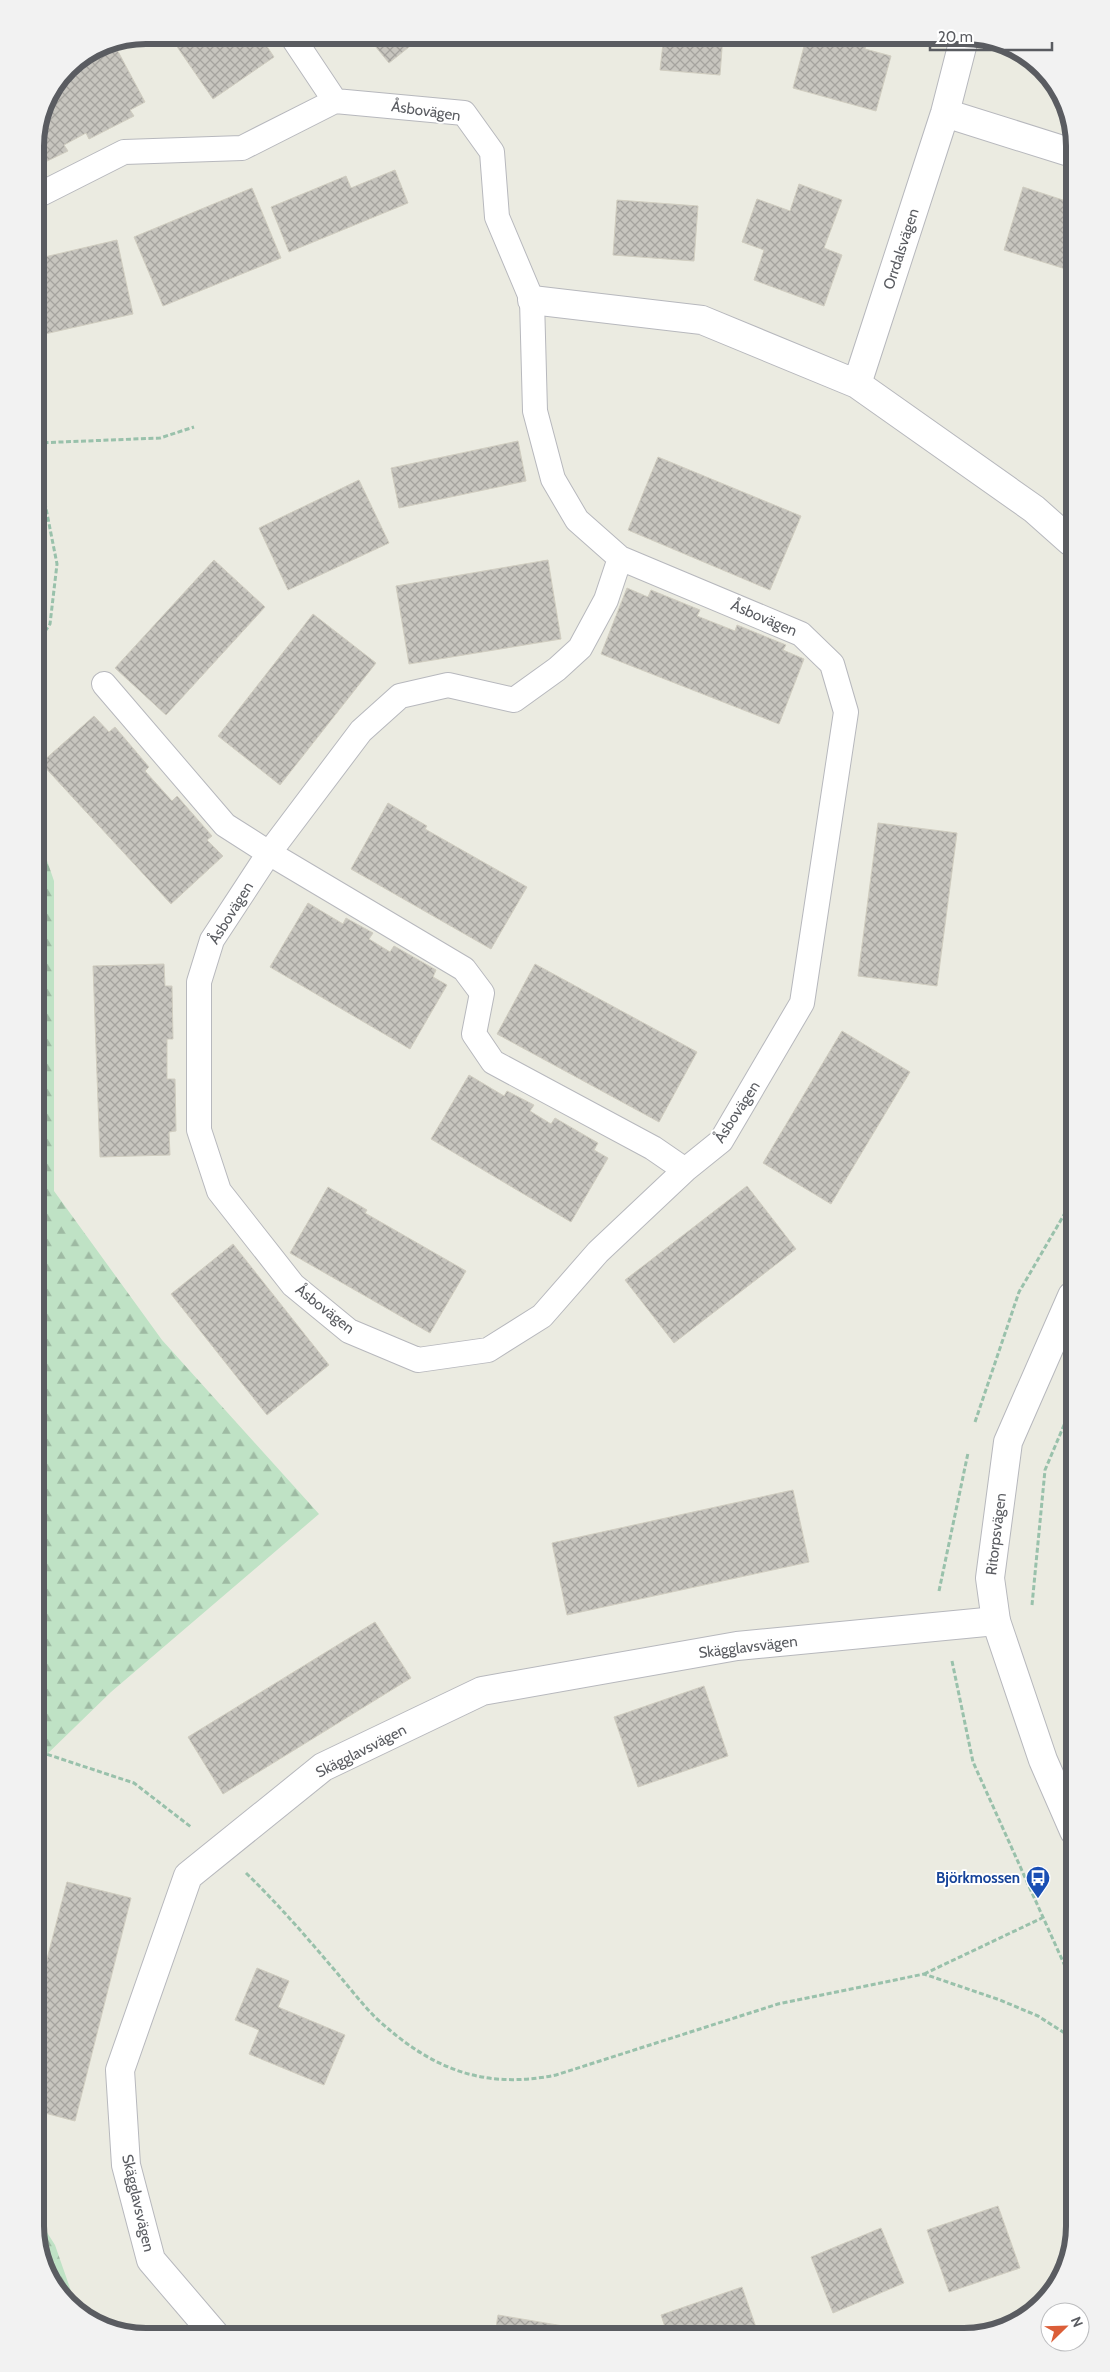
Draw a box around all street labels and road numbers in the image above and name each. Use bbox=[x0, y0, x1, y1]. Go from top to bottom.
street label: Åsbovägen bbox=[390, 96, 462, 125]
street label: Orrdalsvägen bbox=[879, 206, 923, 292]
street label: Åsbovägen bbox=[728, 595, 800, 640]
street label: Åsbovägen bbox=[204, 878, 257, 947]
street label: Åsbovägen bbox=[710, 1077, 764, 1146]
street label: Åsbovägen bbox=[292, 1280, 359, 1338]
street label: Ritorpsvägen bbox=[982, 1492, 1010, 1576]
street label: Skägglavsvägen bbox=[698, 1632, 798, 1662]
street label: Skägglavsvägen bbox=[313, 1720, 409, 1782]
street label: Skägglavsvägen bbox=[118, 2153, 158, 2253]

